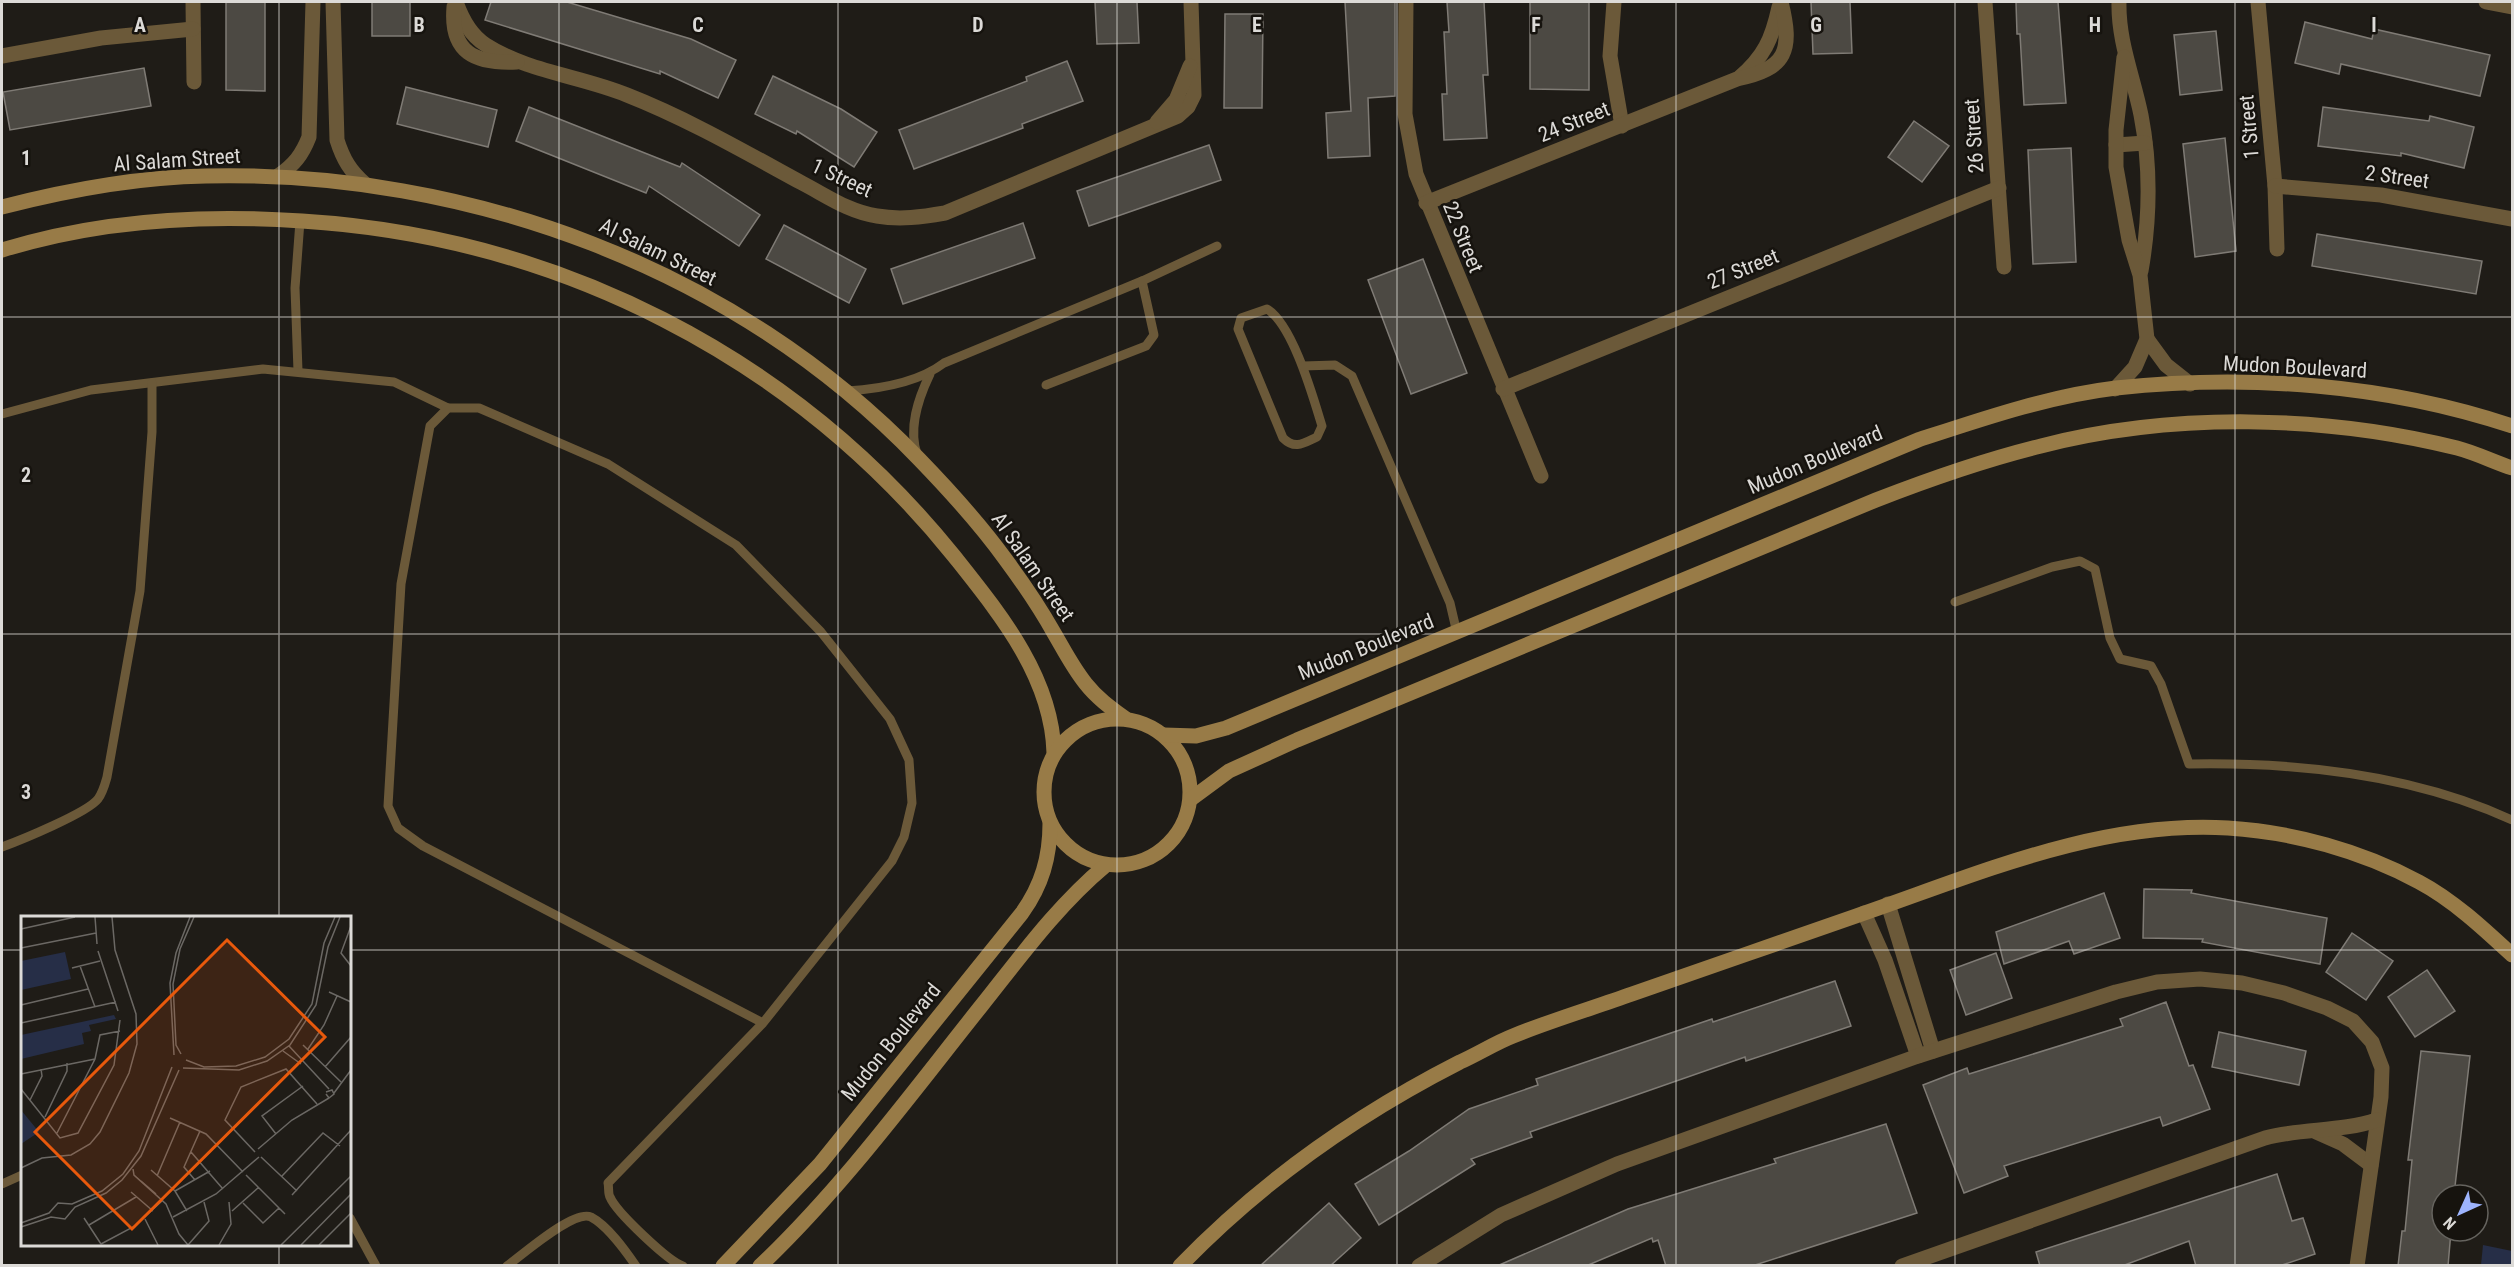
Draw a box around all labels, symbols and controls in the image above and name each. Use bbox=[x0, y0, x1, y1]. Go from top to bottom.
text: A bbox=[134, 13, 146, 37]
text: B bbox=[413, 13, 425, 37]
text: C bbox=[692, 13, 704, 37]
text: D bbox=[972, 13, 984, 37]
text: E bbox=[1252, 13, 1262, 37]
text: F bbox=[1531, 13, 1541, 37]
text: G bbox=[1810, 13, 1822, 37]
text: H bbox=[2089, 13, 2101, 37]
text: I bbox=[2371, 13, 2377, 37]
street label: 1 Street bbox=[2234, 94, 2264, 160]
street label: 24 Street bbox=[1535, 97, 1613, 147]
street label: 26 Street bbox=[1959, 98, 1989, 174]
street label: Al Salam Street bbox=[113, 144, 241, 176]
text: 1 bbox=[21, 146, 31, 170]
street label: 1 Street bbox=[808, 154, 876, 202]
street label: 2 Street bbox=[2363, 161, 2431, 193]
street label: 22 Street bbox=[1438, 198, 1488, 276]
street label: Al Salam Street bbox=[595, 213, 721, 291]
street label: 27 Street bbox=[1704, 244, 1782, 294]
street label: Mudon Boulevard bbox=[2222, 351, 2368, 383]
street label: Mudon Boulevard bbox=[1744, 421, 1886, 499]
text: 2 bbox=[21, 463, 31, 487]
street label: Al Salam Street bbox=[987, 508, 1079, 626]
street label: Mudon Boulevard bbox=[1295, 609, 1437, 685]
text: 3 bbox=[21, 780, 31, 804]
inset map bbox=[21, 916, 351, 1246]
street label: Mudon Boulevard bbox=[836, 978, 946, 1106]
north arrow bbox=[2430, 1183, 2490, 1243]
text: N bbox=[2440, 1213, 2460, 1233]

